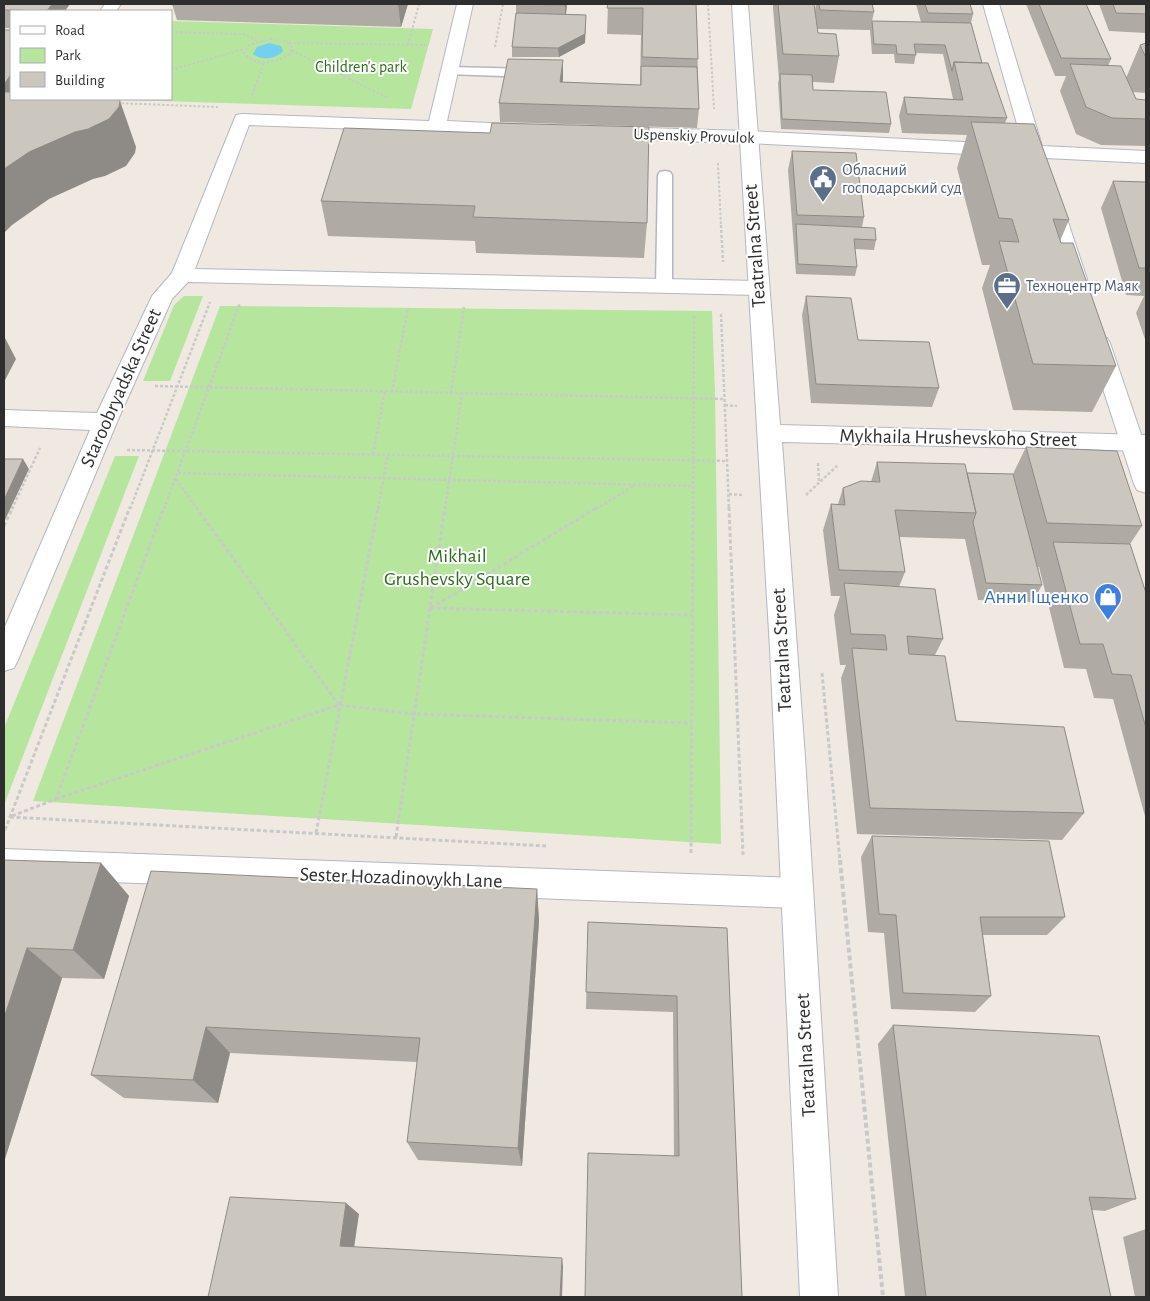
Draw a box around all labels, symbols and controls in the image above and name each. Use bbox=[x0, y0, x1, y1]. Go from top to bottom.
legend bbox=[10, 10, 172, 100]
text: Road bbox=[55, 23, 85, 38]
text: Park bbox=[55, 48, 81, 63]
park label: Children's park bbox=[315, 59, 407, 75]
text: Building bbox=[55, 73, 105, 88]
street label: Uspenskiy Provulok bbox=[633, 126, 756, 147]
place label: Обласний господарський суд bbox=[842, 162, 962, 197]
public building icon: Обласний господарський суд bbox=[808, 164, 838, 203]
street label: Teatralna Street bbox=[741, 183, 769, 308]
office icon: Техноцентр Маяк bbox=[992, 271, 1022, 310]
place label: Техноцентр Маяк bbox=[1026, 278, 1139, 294]
street label: Staroobryadska Street bbox=[77, 305, 165, 470]
street label: Mykhaila Hrushevskoho Street bbox=[839, 426, 1077, 450]
park label: Mikhail Grushevsky Square bbox=[384, 546, 530, 589]
shop icon: Анни Іщенко bbox=[1093, 582, 1123, 621]
street label: Teatralna Street bbox=[769, 587, 795, 712]
place label: Анни Іщенко bbox=[984, 587, 1089, 607]
street label: Sester Hozadinovykh Lane bbox=[299, 864, 503, 892]
street label: Teatralna Street bbox=[793, 992, 819, 1117]

